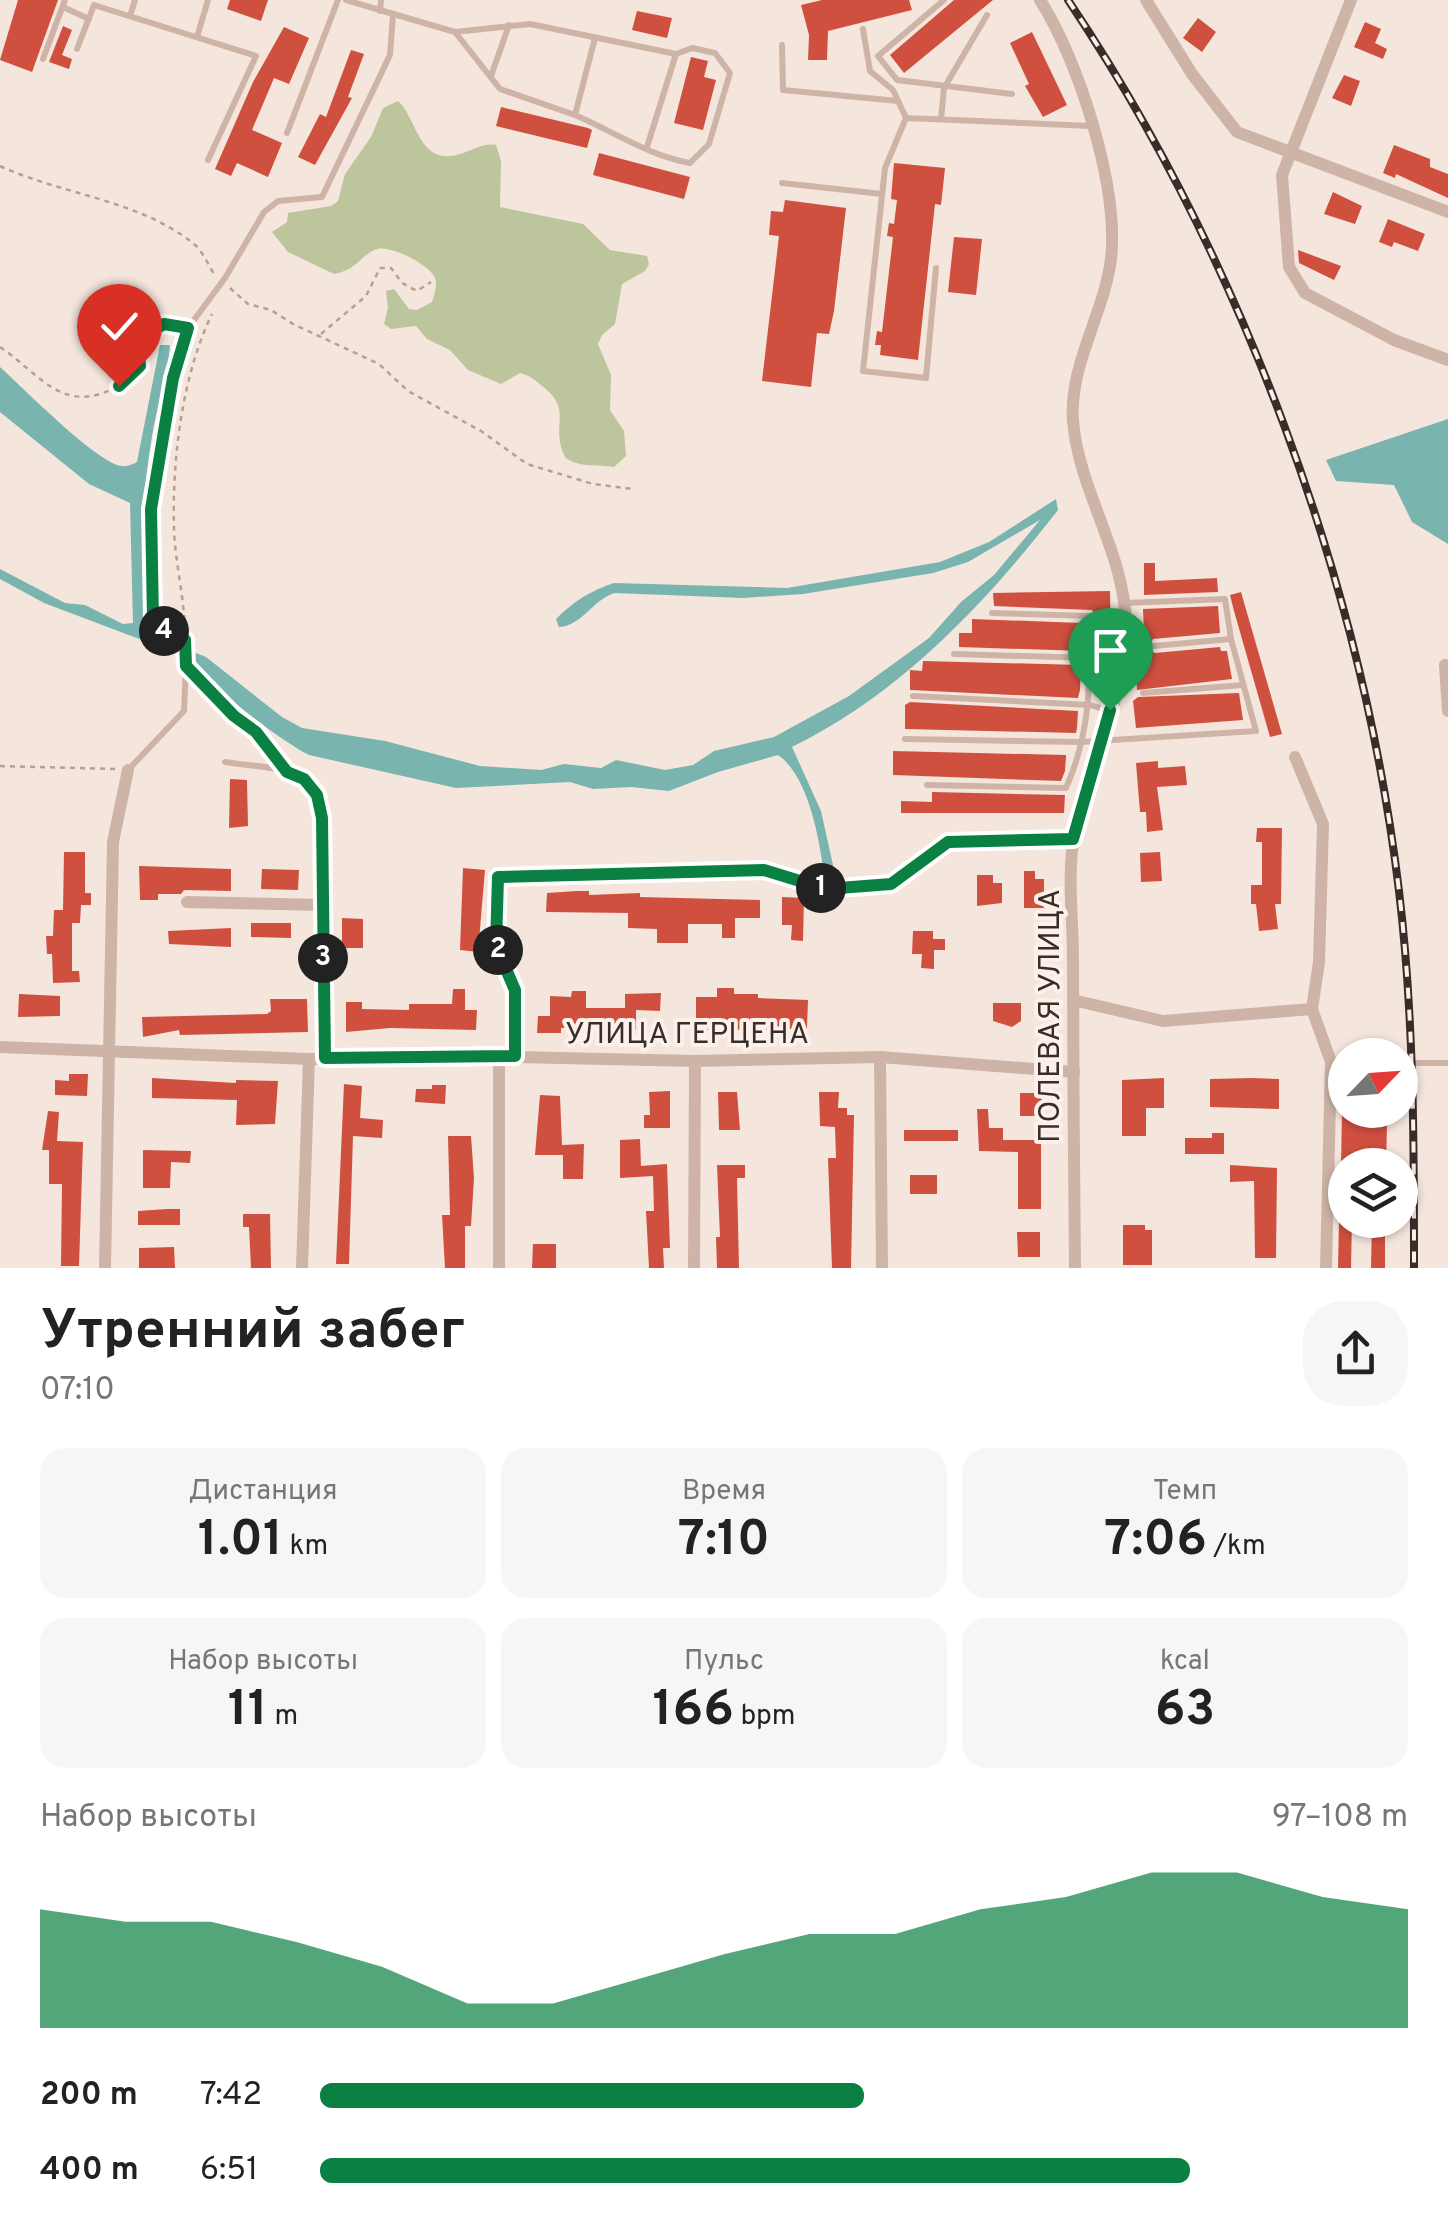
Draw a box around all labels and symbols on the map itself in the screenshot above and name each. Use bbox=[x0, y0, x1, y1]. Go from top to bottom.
pin bbox=[77, 284, 162, 387]
pin: 4 bbox=[139, 606, 189, 656]
pin bbox=[1068, 608, 1153, 711]
pin: 1 bbox=[796, 863, 846, 913]
street label: ПОЛЕВАЯ УЛИЦА bbox=[1033, 889, 1070, 1143]
pin: 2 bbox=[473, 925, 523, 975]
pin: 3 bbox=[298, 933, 348, 983]
street label: УЛИЦА ГЕРЦЕНА bbox=[565, 1017, 809, 1054]
north arrow bbox=[1328, 1038, 1418, 1128]

